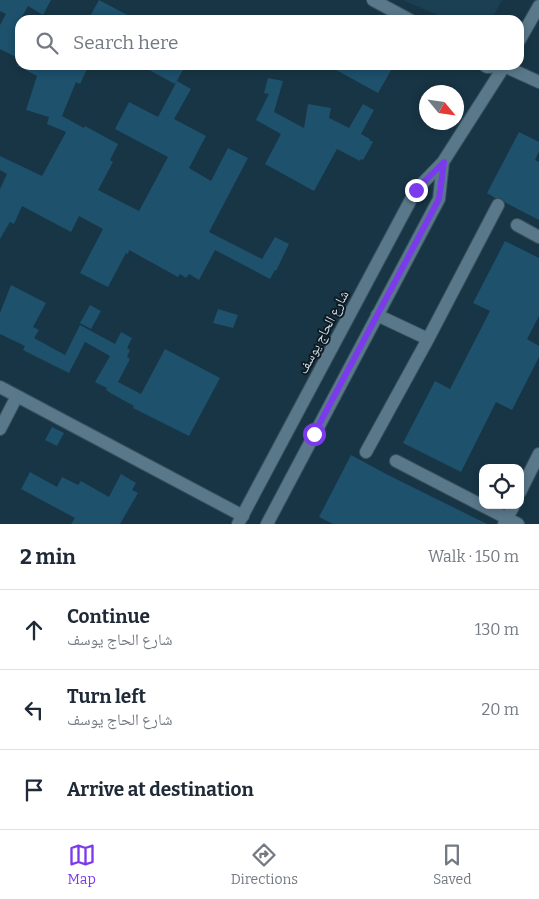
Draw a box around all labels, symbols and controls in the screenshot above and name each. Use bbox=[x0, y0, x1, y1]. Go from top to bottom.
search box bbox=[15, 15, 524, 70]
icon: search bbox=[33, 29, 61, 57]
text: Search here bbox=[73, 31, 178, 54]
north arrow bbox=[419, 85, 464, 130]
route end bbox=[405, 179, 428, 202]
street label: شارع الحاج يوسف bbox=[294, 287, 353, 377]
route start bbox=[303, 423, 326, 446]
map controls bbox=[479, 464, 524, 509]
button: locate bbox=[479, 464, 524, 509]
text: 2 min bbox=[20, 544, 76, 570]
text: Walk · 150 m bbox=[428, 547, 519, 566]
text: Continue bbox=[67, 605, 150, 628]
icon: ahead bbox=[20, 616, 48, 644]
text: 130 m bbox=[475, 620, 519, 639]
text: شارع الحاج يوسف bbox=[67, 630, 172, 649]
text: Turn left bbox=[67, 685, 146, 708]
icon: left bbox=[20, 696, 48, 724]
text: 20 m bbox=[482, 700, 519, 719]
text: شارع الحاج يوسف bbox=[67, 710, 172, 729]
icon: arrive bbox=[20, 776, 48, 804]
text: Arrive at destination bbox=[67, 778, 254, 801]
tab: Map bbox=[67, 841, 96, 888]
tab: Directions bbox=[231, 841, 298, 888]
tab: Saved bbox=[433, 841, 472, 888]

